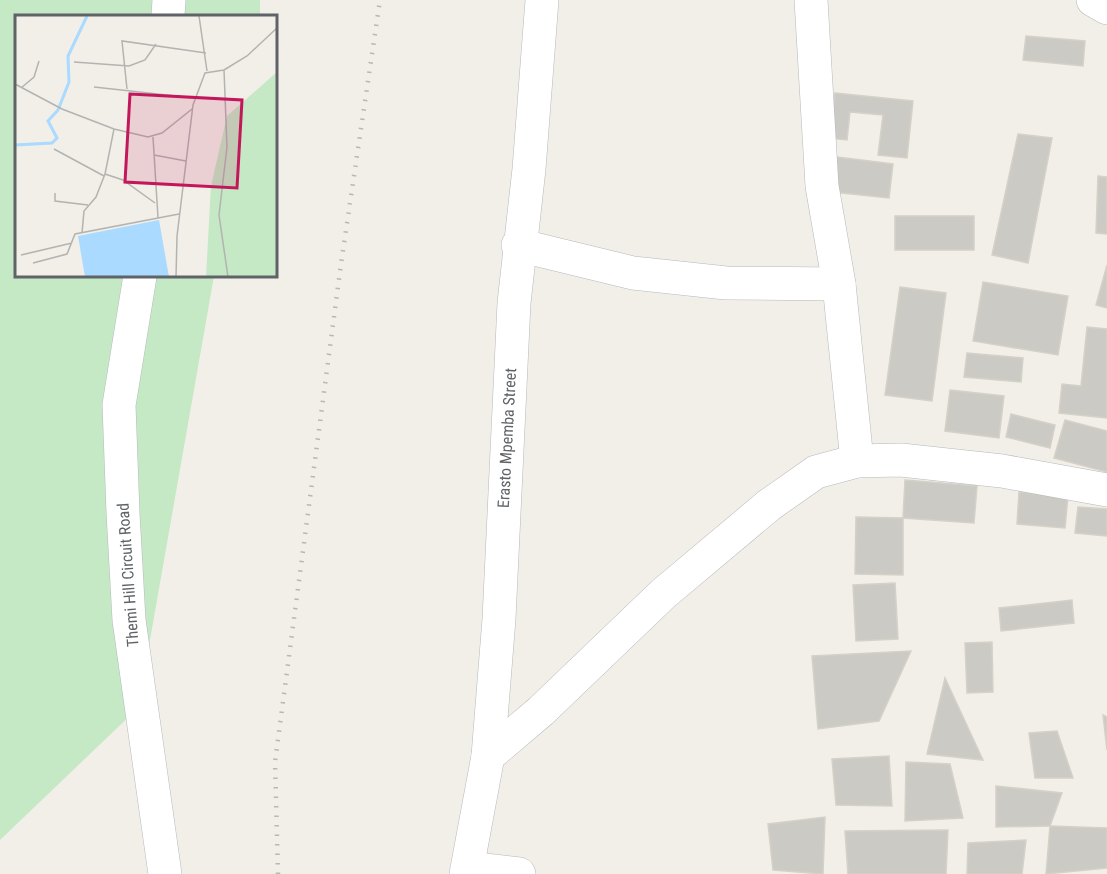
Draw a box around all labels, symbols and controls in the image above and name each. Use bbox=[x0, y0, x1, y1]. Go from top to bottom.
inset map bbox=[15, 15, 278, 278]
street label: Erasto Mpemba Street bbox=[494, 367, 520, 508]
street label: Themi Hill Circuit Road bbox=[113, 502, 143, 648]

